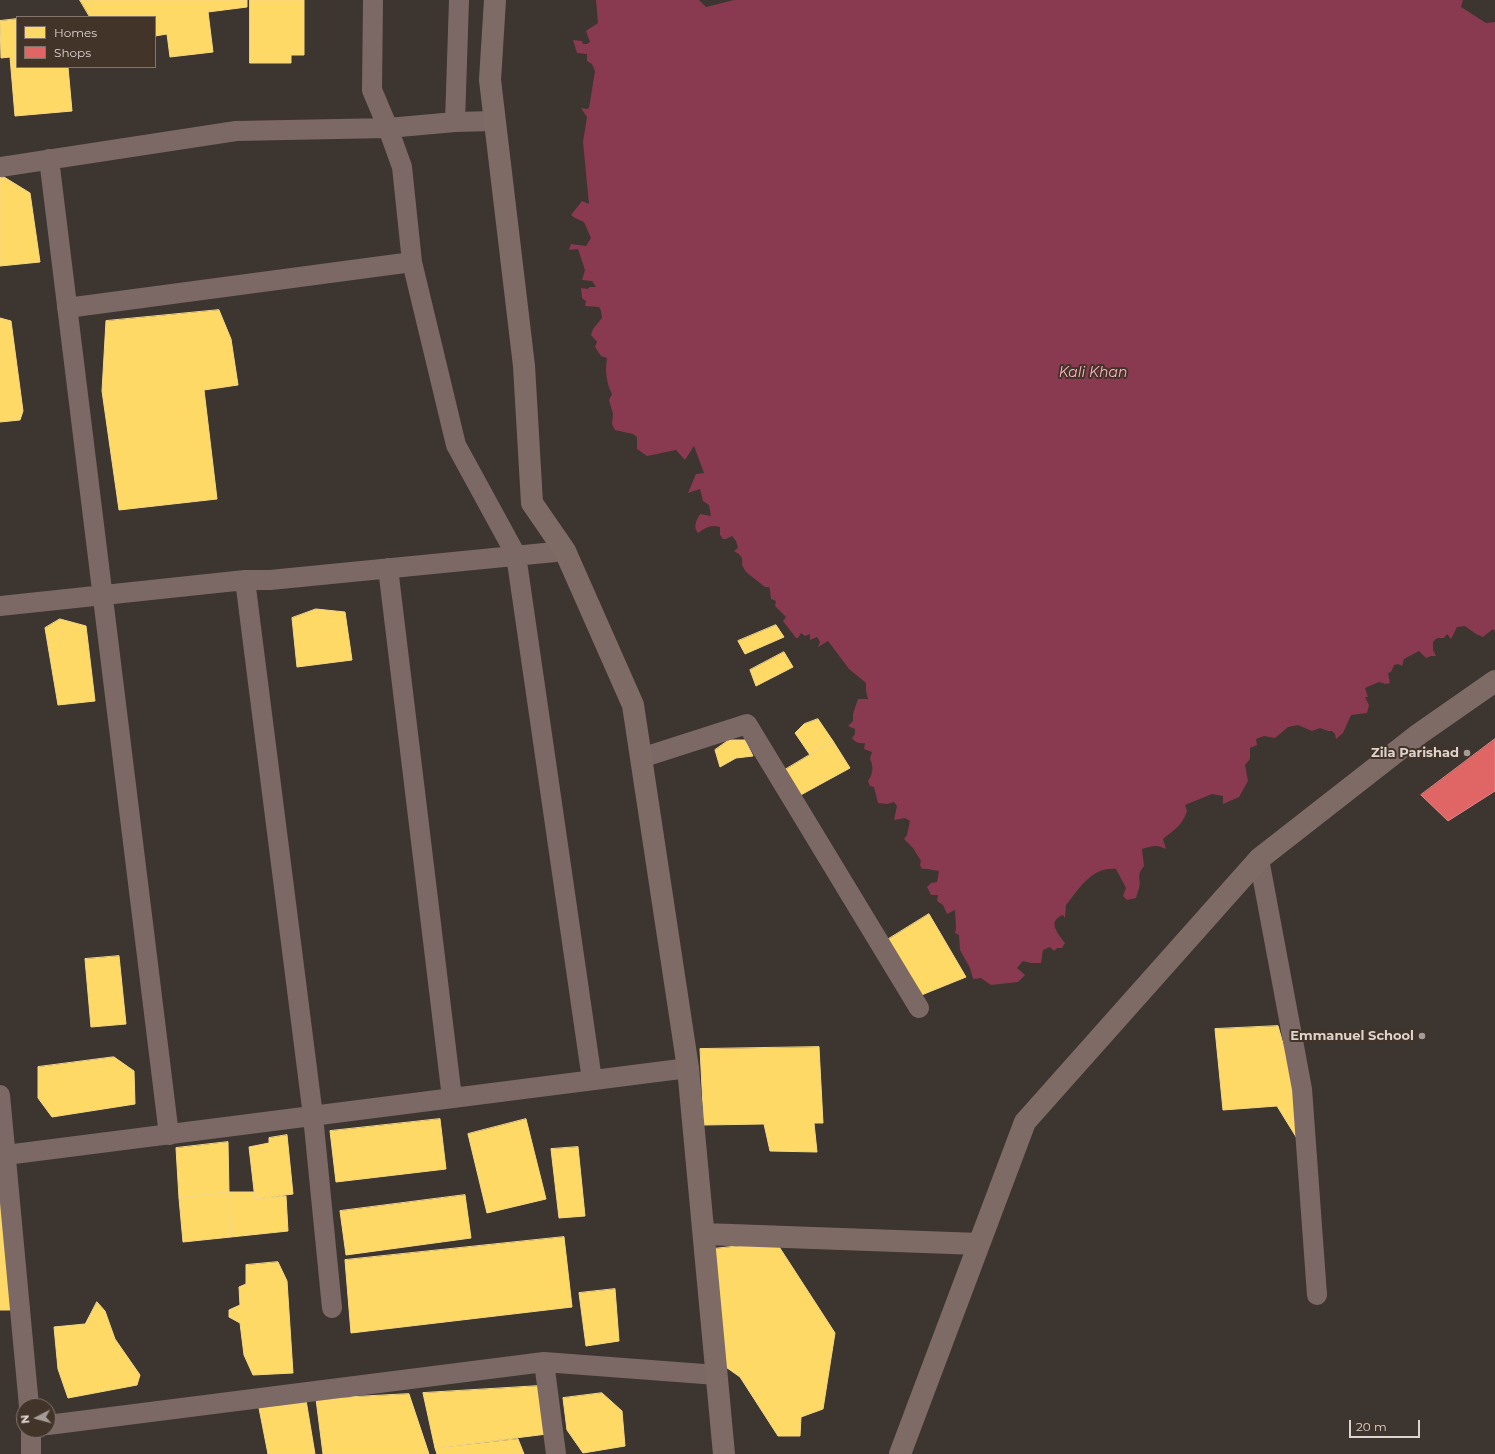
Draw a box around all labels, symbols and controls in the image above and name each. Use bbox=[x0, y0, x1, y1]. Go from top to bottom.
legend bbox=[16, 16, 156, 68]
text: Homes bbox=[54, 25, 97, 40]
text: Shops bbox=[54, 45, 91, 60]
water label: Kali Khan bbox=[1059, 365, 1127, 381]
place label: Zila Parishad bbox=[1371, 745, 1459, 761]
marker: Zila Parishad bbox=[1462, 748, 1472, 758]
place label: Emmanuel School bbox=[1290, 1028, 1414, 1044]
marker: Emmanuel School bbox=[1417, 1031, 1427, 1041]
north arrow bbox=[16, 1398, 56, 1438]
scale bar bbox=[1351, 1412, 1422, 1438]
text: N bbox=[18, 1414, 32, 1424]
text: 20 m bbox=[1356, 1419, 1387, 1434]

